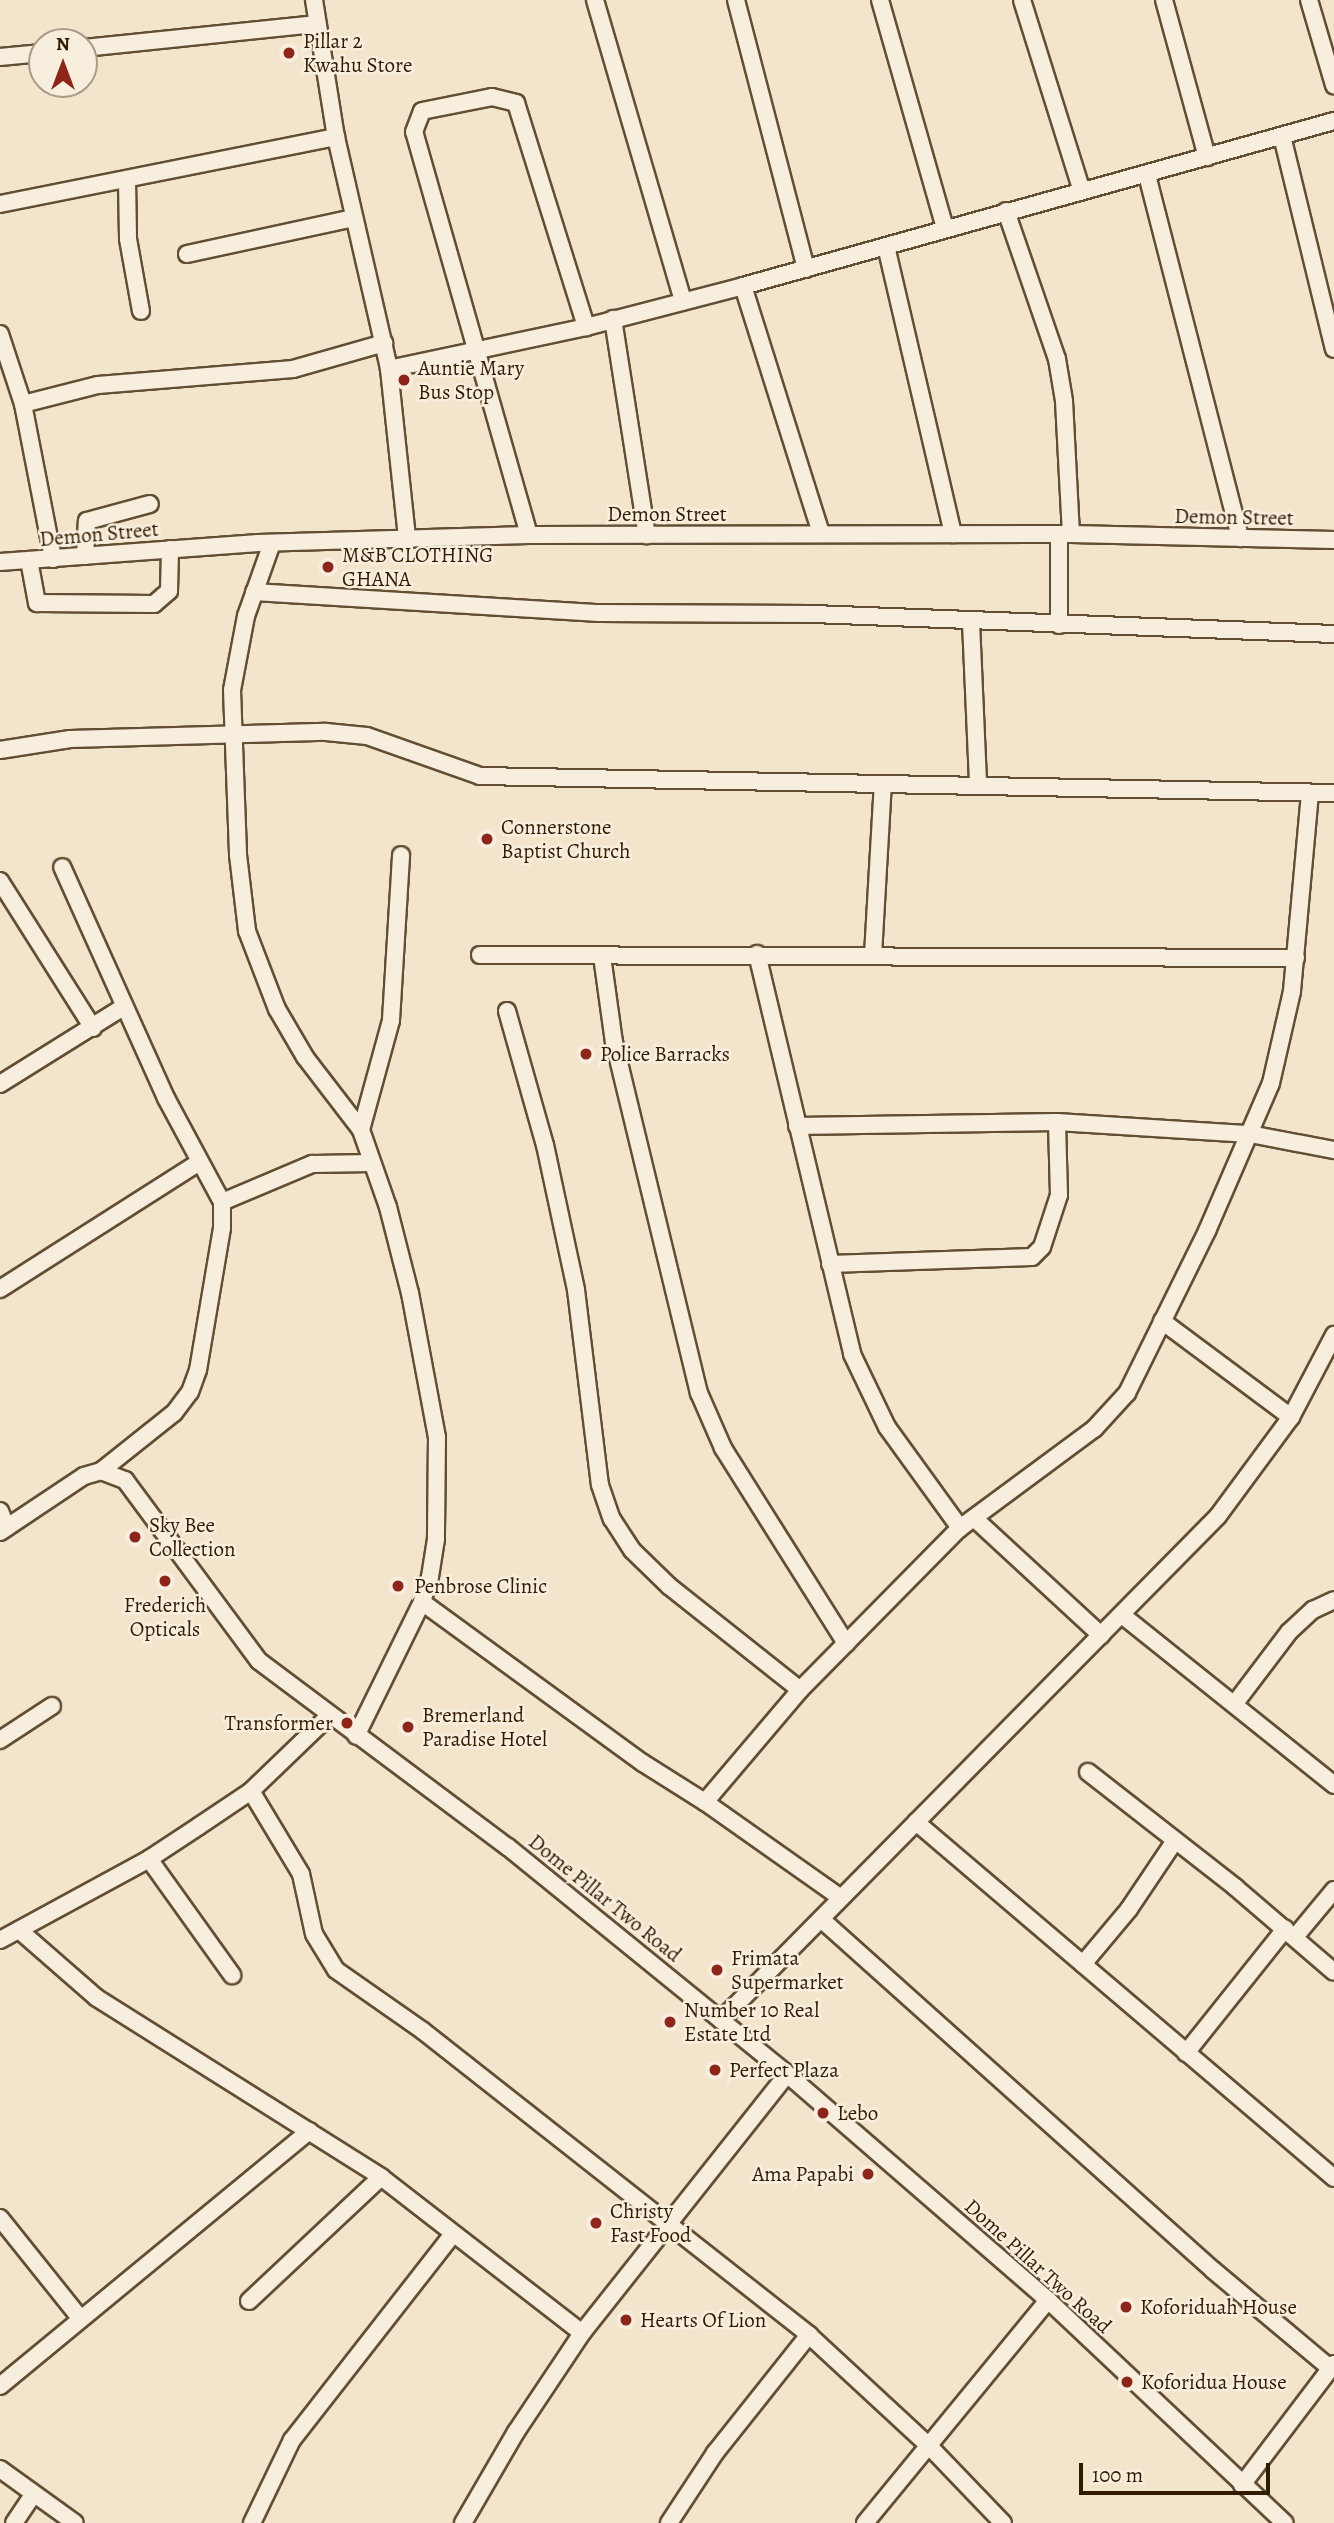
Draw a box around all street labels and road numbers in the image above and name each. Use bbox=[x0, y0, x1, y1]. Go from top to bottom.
street label: Demon Street bbox=[607, 501, 727, 527]
street label: Demon Street bbox=[1174, 503, 1294, 531]
street label: Demon Street bbox=[38, 516, 160, 552]
street label: Dome Pillar Two Road bbox=[524, 1829, 686, 1967]
street label: Dome Pillar Two Road bbox=[959, 2193, 1117, 2339]

